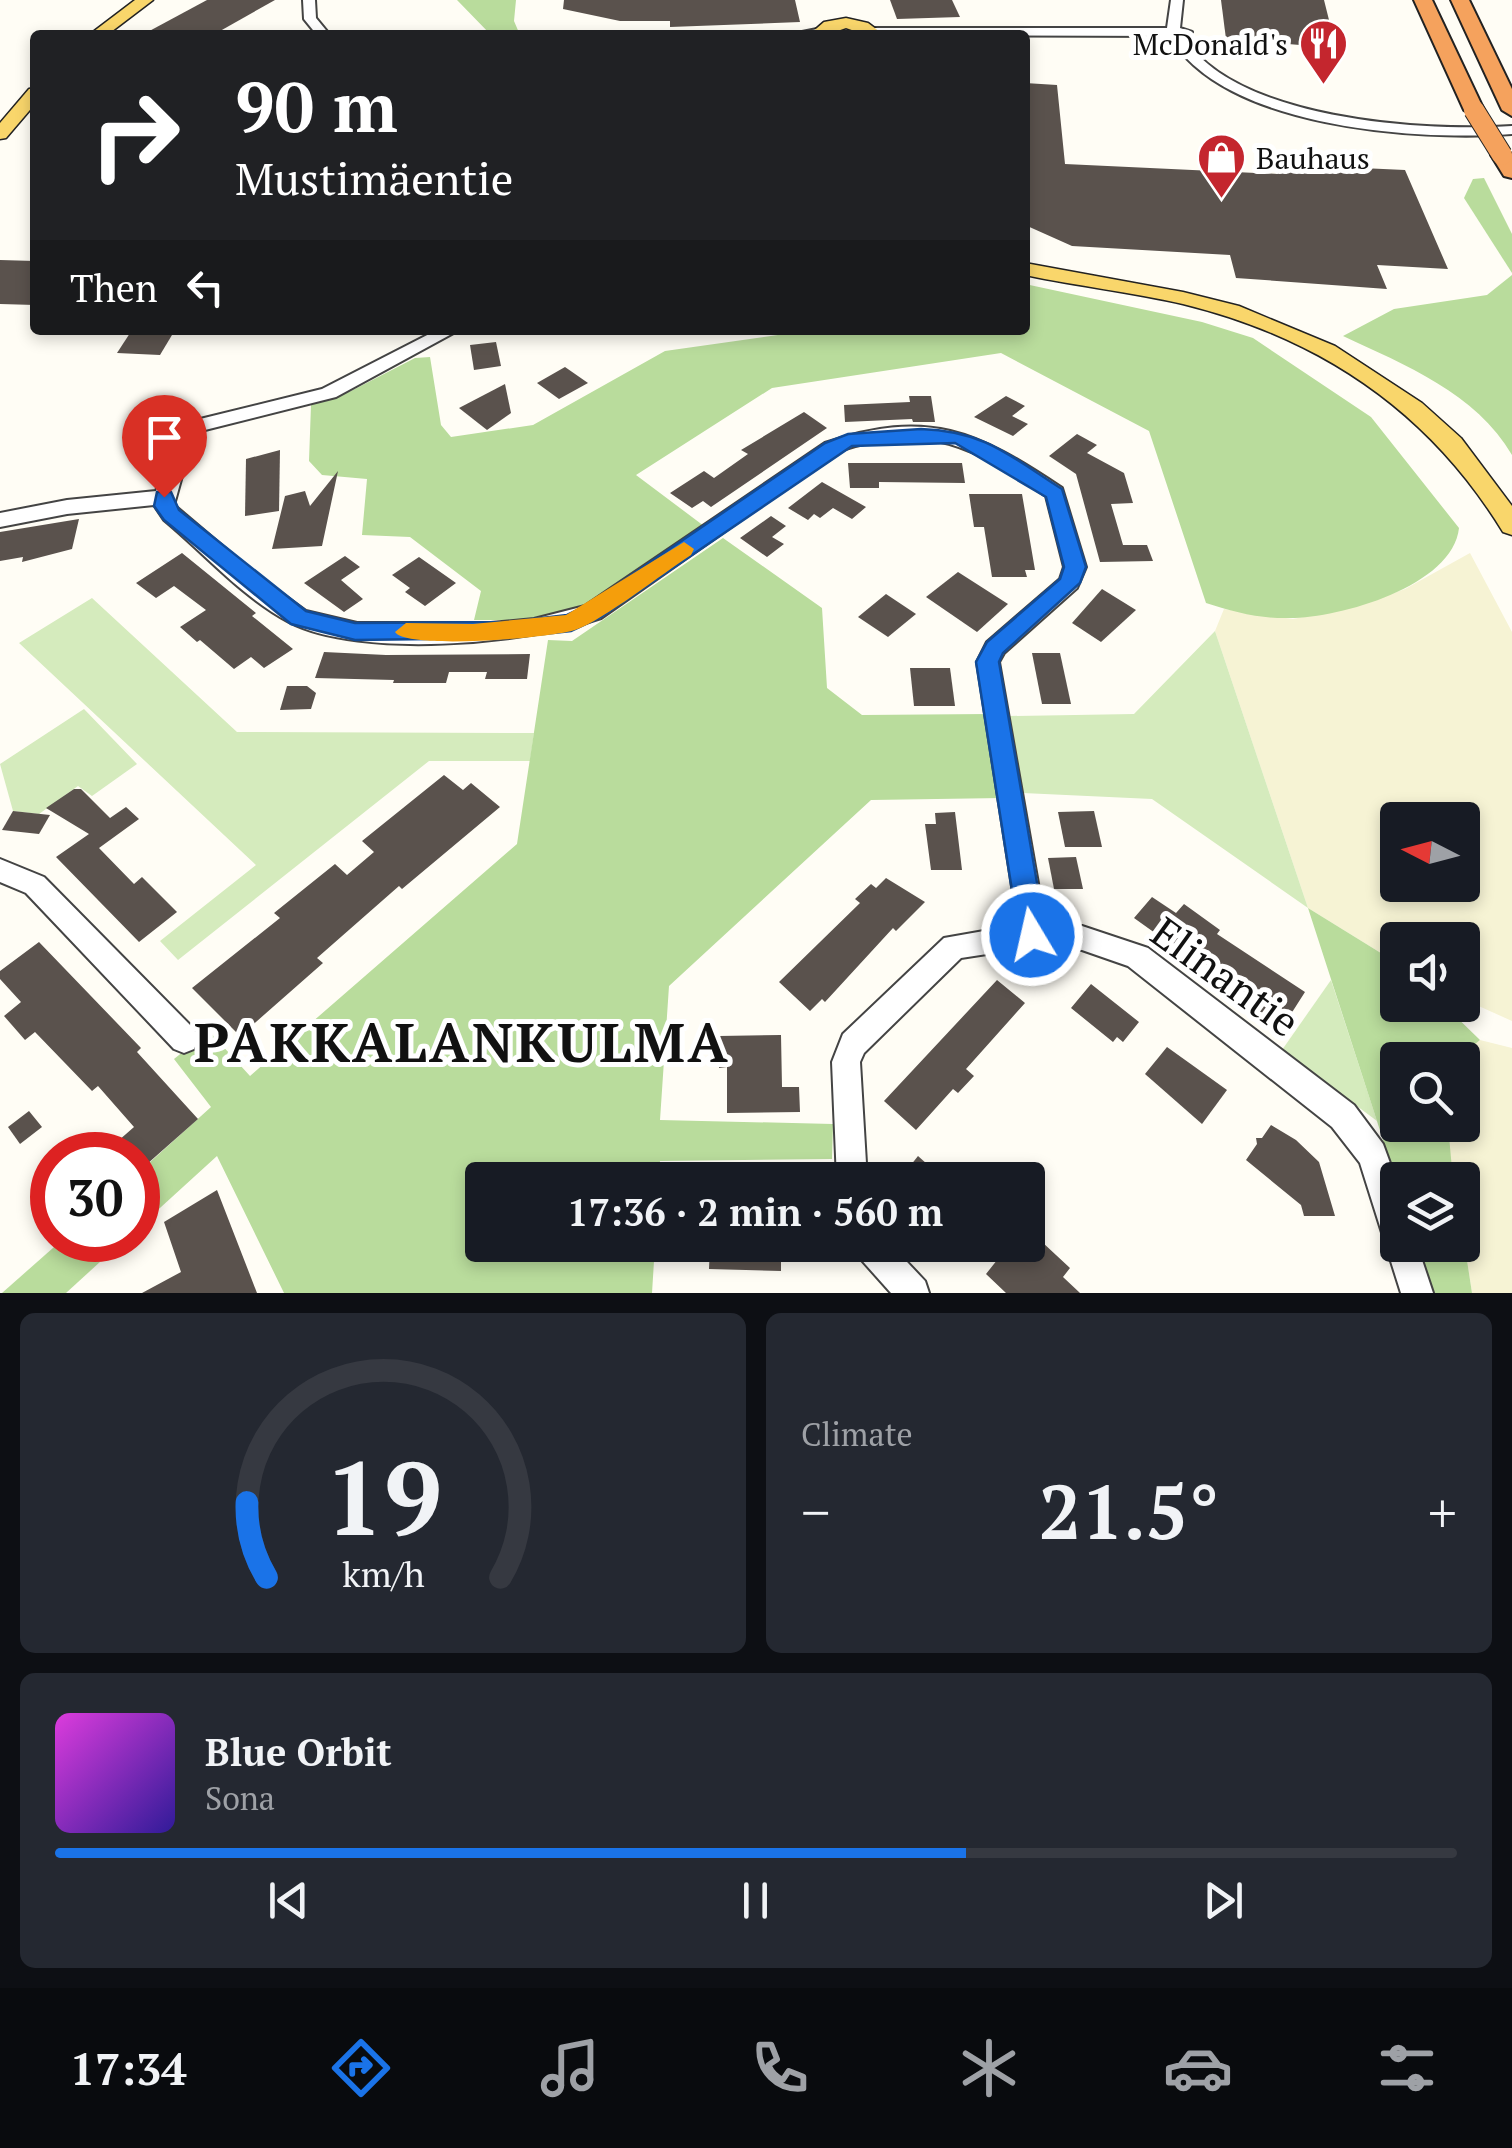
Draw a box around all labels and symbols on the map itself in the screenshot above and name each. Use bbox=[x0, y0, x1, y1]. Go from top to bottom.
restaurant icon: McDonald's bbox=[1297, 18, 1349, 86]
place label: McDonald's bbox=[1133, 24, 1288, 64]
shop icon: Bauhaus bbox=[1195, 132, 1247, 200]
place label: Bauhaus bbox=[1256, 138, 1370, 178]
pin bbox=[122, 395, 207, 498]
north arrow bbox=[1380, 802, 1480, 902]
position arrow bbox=[980, 883, 1084, 987]
street label: Elinantie bbox=[1141, 903, 1311, 1049]
district label: PAKKALANKULMA bbox=[194, 1005, 730, 1078]
speed limit sign: 30 bbox=[30, 1132, 160, 1262]

